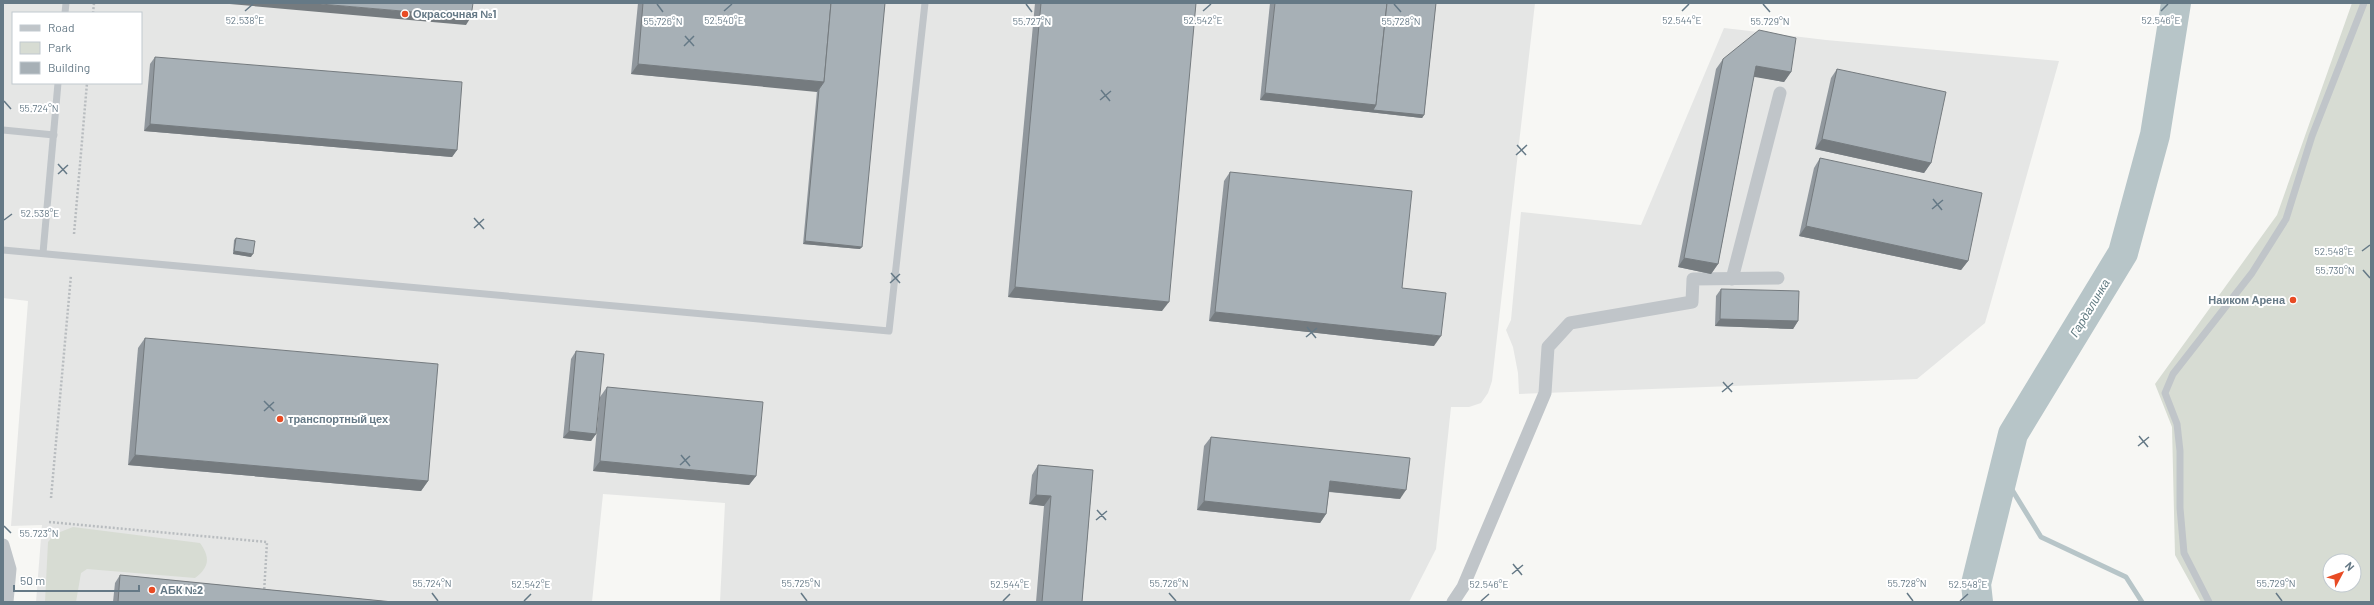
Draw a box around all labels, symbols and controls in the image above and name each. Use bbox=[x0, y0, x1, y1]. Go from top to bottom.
place label: Окрасочная №1 bbox=[413, 7, 496, 20]
marker: Окрасочная №1 bbox=[400, 9, 410, 19]
legend bbox=[12, 12, 142, 84]
text: 52.538°E bbox=[226, 14, 264, 26]
text: 52.540°E bbox=[704, 14, 744, 26]
text: 52.542°E bbox=[1183, 14, 1223, 26]
text: 52.544°E bbox=[1662, 14, 1702, 26]
text: 52.546°E bbox=[2142, 14, 2180, 26]
text: 55.726°N bbox=[644, 15, 682, 27]
text: 55.727°N bbox=[1013, 15, 1051, 27]
text: 55.728°N bbox=[1382, 15, 1420, 27]
text: 55.729°N bbox=[1751, 15, 1789, 27]
text: Road bbox=[48, 20, 75, 34]
text: Park bbox=[48, 40, 72, 54]
text: Building bbox=[48, 60, 90, 74]
text: 55.724°N bbox=[19, 102, 59, 114]
text: 52.538°E bbox=[21, 207, 59, 219]
text: 52.548°E bbox=[2315, 245, 2354, 257]
text: 55.730°N bbox=[2315, 264, 2355, 276]
water label: Гардалинка bbox=[2066, 276, 2113, 339]
place label: Наиком Арена bbox=[2208, 293, 2286, 306]
marker: Наиком Арена bbox=[2288, 295, 2298, 305]
place label: транспортный цех bbox=[288, 412, 389, 425]
marker: транспортный цех bbox=[275, 414, 285, 424]
text: 55.723°N bbox=[20, 527, 58, 539]
north arrow bbox=[2322, 553, 2362, 593]
text: N bbox=[2343, 559, 2357, 573]
scale bar bbox=[14, 567, 139, 593]
text: 50 m bbox=[20, 573, 45, 587]
text: 55.724°N bbox=[412, 577, 452, 589]
text: 55.725°N bbox=[782, 577, 820, 589]
text: 55.726°N bbox=[1150, 577, 1188, 589]
text: 55.728°N bbox=[1888, 577, 1926, 589]
text: 55.729°N bbox=[2257, 577, 2295, 589]
text: 52.542°E bbox=[511, 578, 551, 590]
text: 52.544°E bbox=[990, 578, 1030, 590]
text: 52.546°E bbox=[1470, 578, 1508, 590]
text: 52.548°E bbox=[1949, 578, 1988, 590]
place label: АБК №2 bbox=[160, 583, 203, 596]
marker: АБК №2 bbox=[147, 585, 157, 595]

